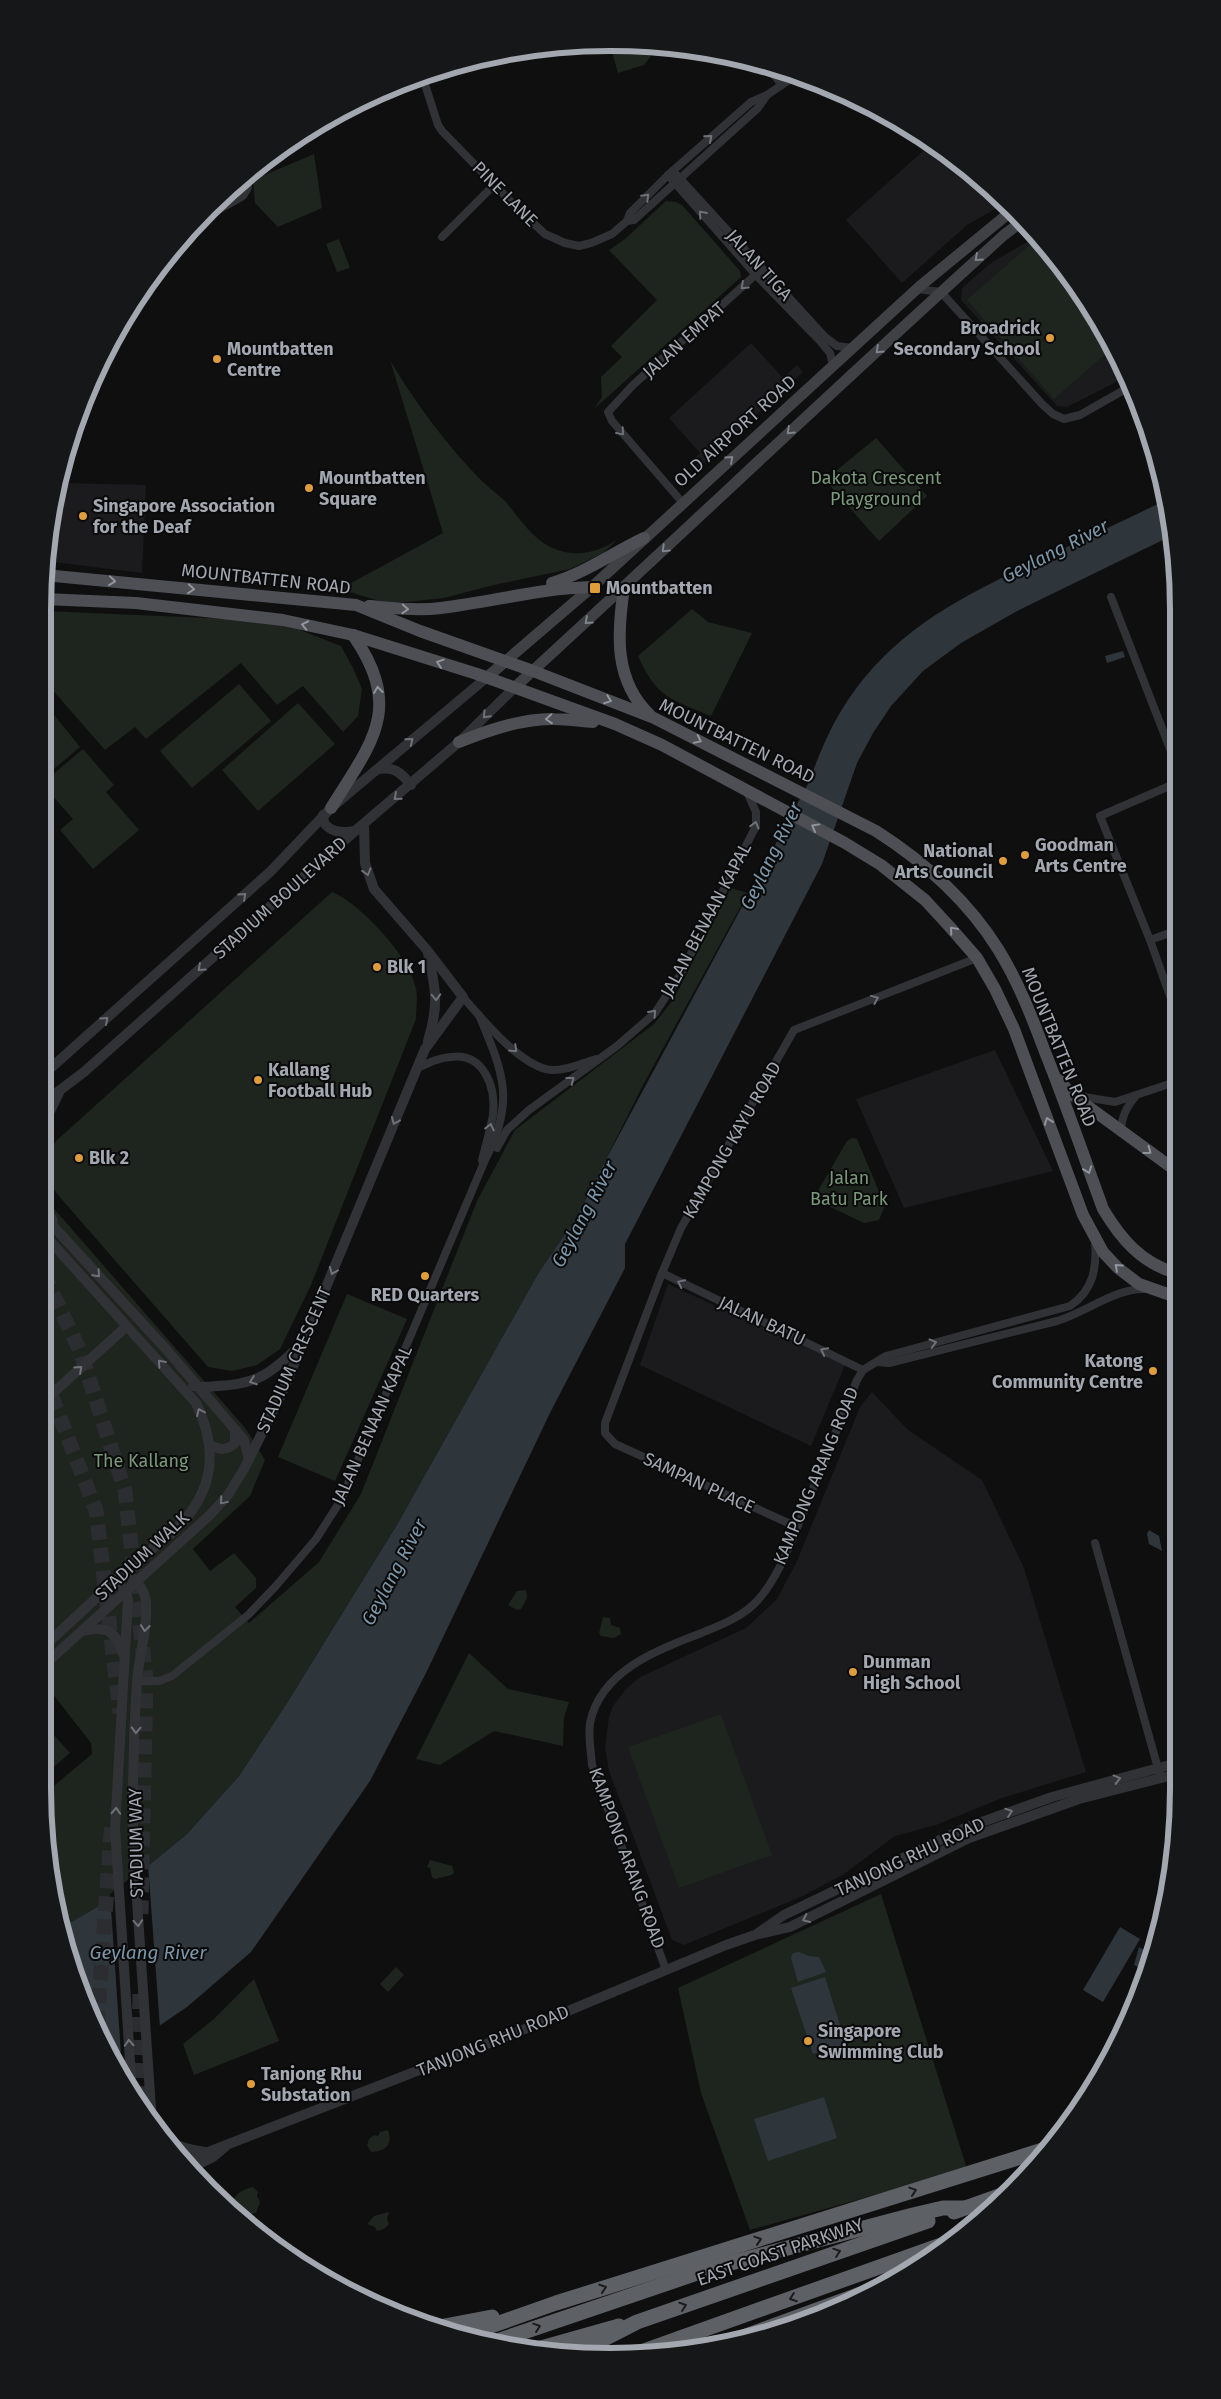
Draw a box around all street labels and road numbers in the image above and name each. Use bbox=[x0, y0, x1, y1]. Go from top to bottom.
street label: PINE LANE bbox=[468, 157, 542, 231]
street label: JALAN TIGA bbox=[721, 225, 797, 306]
street label: JALAN EMPAT bbox=[638, 297, 730, 383]
street label: OLD AIRPORT ROAD bbox=[669, 370, 801, 492]
street label: MOUNTBATTEN ROAD bbox=[180, 559, 352, 599]
street label: MOUNTBATTEN ROAD bbox=[656, 694, 818, 788]
street label: STADIUM BOULEVARD bbox=[209, 832, 351, 964]
street label: JALAN BENAAN KAPAL bbox=[656, 839, 756, 1001]
street label: MOUNTBATTEN ROAD bbox=[1017, 964, 1101, 1130]
street label: KAMPONG KAYU ROAD bbox=[678, 1058, 786, 1222]
street label: STADIUM CRESCENT bbox=[252, 1283, 336, 1436]
street label: JALAN BATU bbox=[715, 1291, 809, 1351]
street label: JALAN BENAAN KAPAL bbox=[327, 1342, 417, 1508]
street label: KAMPONG ARANG ROAD bbox=[769, 1384, 863, 1568]
street label: SAMPAN PLACE bbox=[640, 1448, 758, 1518]
street label: STADIUM WALK bbox=[90, 1507, 194, 1605]
street label: KAMPONG ARANG ROAD bbox=[584, 1764, 670, 1952]
street label: STADIUM WAY bbox=[124, 1788, 148, 1898]
street label: TANJONG RHU ROAD bbox=[832, 1813, 988, 1901]
street label: TANJONG RHU ROAD bbox=[414, 2000, 572, 2082]
street label: EAST COAST PARKWAY bbox=[694, 2213, 866, 2291]

